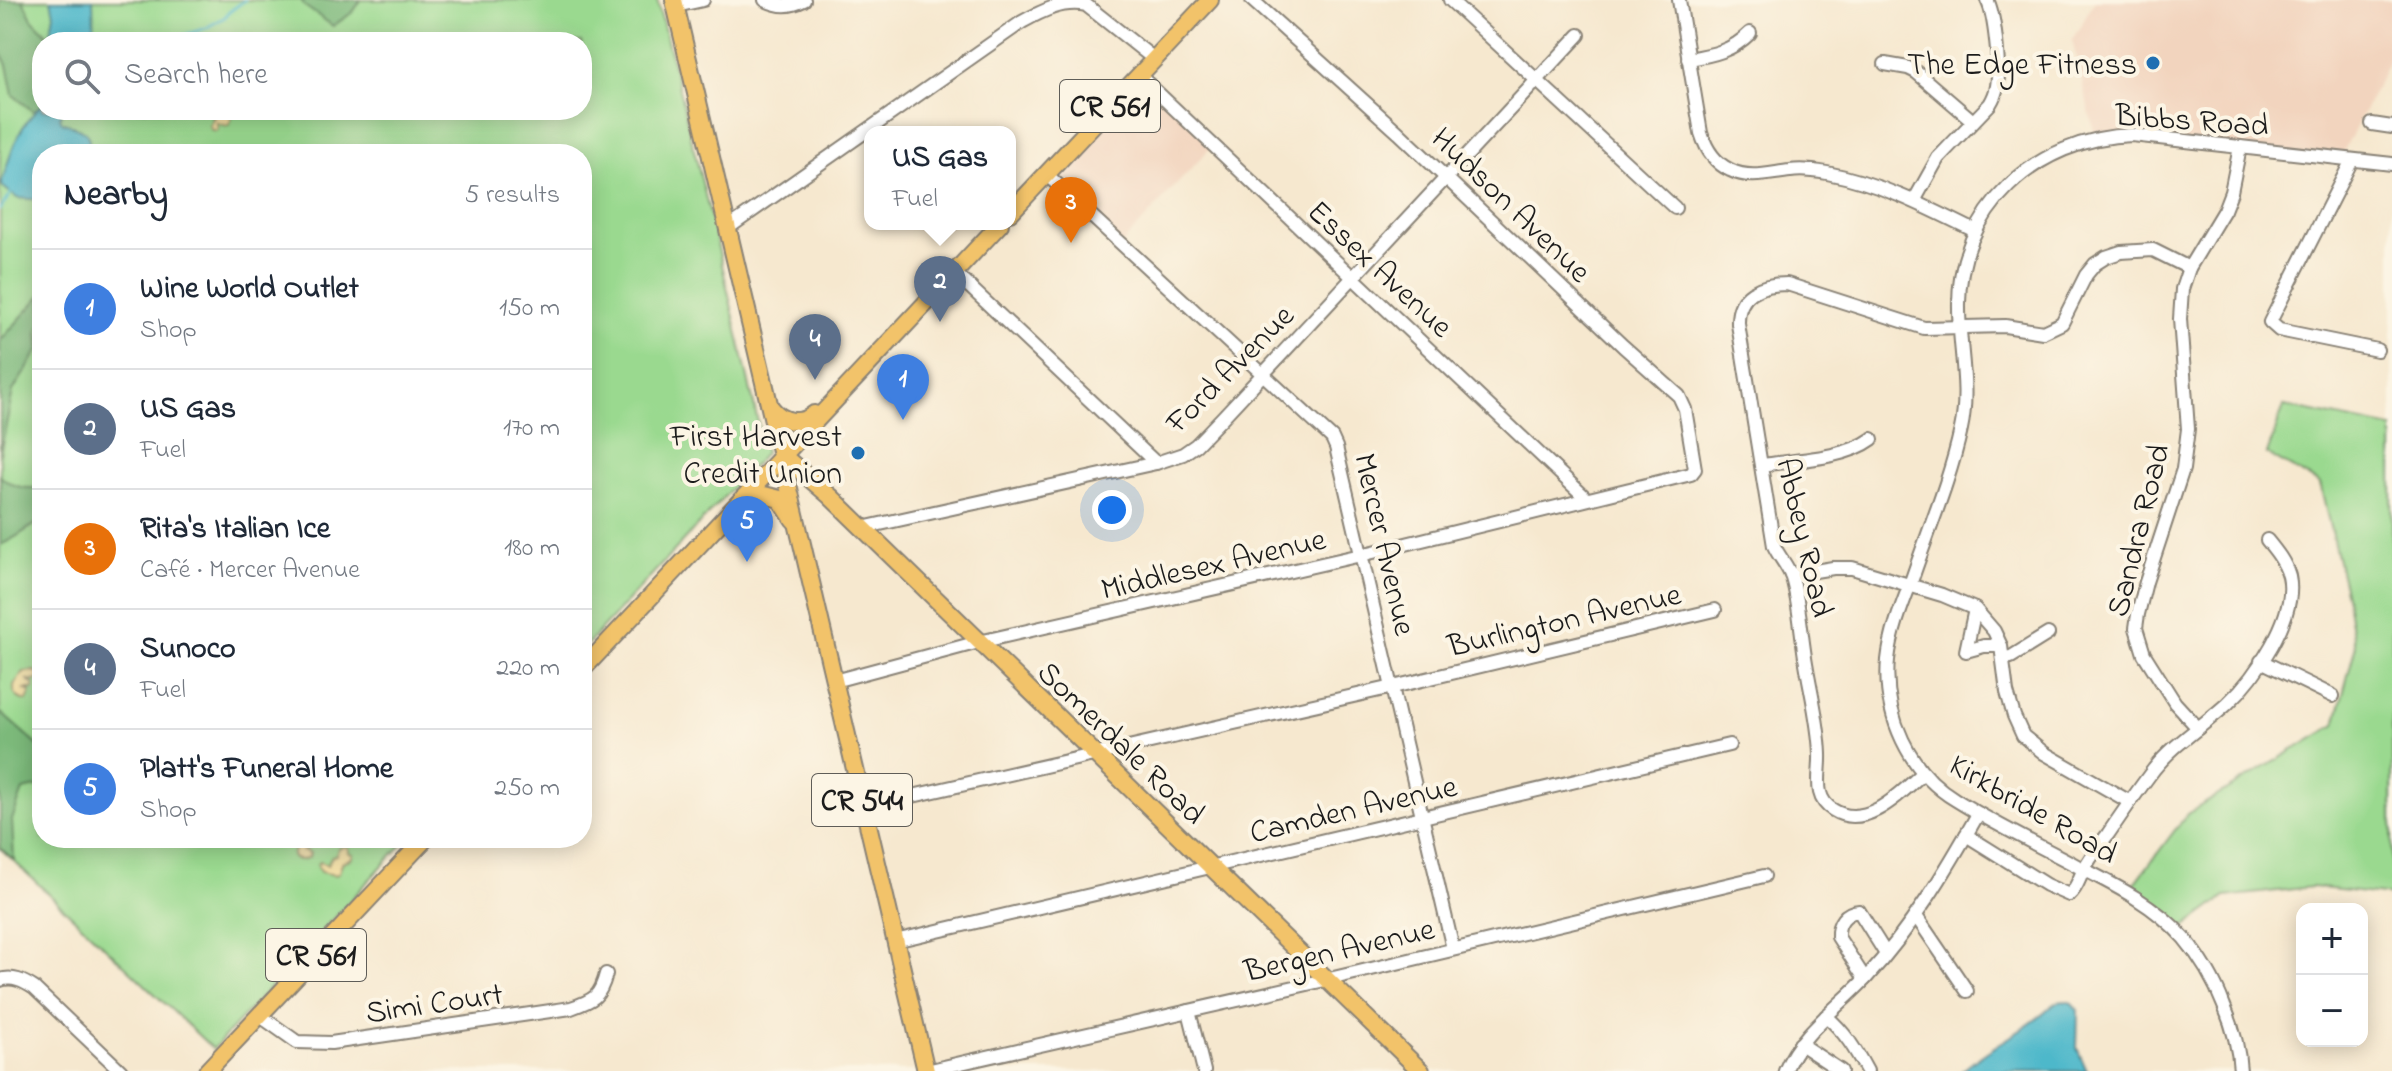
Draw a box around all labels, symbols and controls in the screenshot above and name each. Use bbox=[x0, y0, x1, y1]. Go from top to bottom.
search box bbox=[32, 32, 592, 120]
place label: The Edge Fitness bbox=[1907, 43, 2137, 90]
icon: search bbox=[60, 54, 104, 98]
text: Search here bbox=[124, 54, 268, 98]
marker: The Edge Fitness bbox=[2144, 54, 2162, 72]
road number: CR 561 bbox=[1060, 80, 1160, 132]
street label: Bibbs Road bbox=[2112, 94, 2270, 151]
street label: Hudson Avenue bbox=[1419, 118, 1601, 296]
popup bbox=[864, 126, 1016, 230]
text: US Gas bbox=[892, 137, 988, 181]
text: Nearby bbox=[64, 171, 168, 221]
text: 5 results bbox=[465, 177, 560, 215]
pin: 3 bbox=[1045, 177, 1097, 243]
text: Fuel bbox=[892, 181, 938, 219]
street label: Essex Avenue bbox=[1295, 191, 1463, 351]
pin: 2 bbox=[914, 256, 966, 322]
text: Wine World Outlet bbox=[140, 268, 359, 312]
text: 1 bbox=[86, 290, 94, 328]
text: 150 m bbox=[499, 290, 560, 328]
street label: Ford Avenue bbox=[1155, 295, 1307, 447]
text: Shop bbox=[140, 312, 197, 350]
pin: 4 bbox=[789, 314, 841, 380]
pin: 1 bbox=[877, 354, 929, 420]
text: US Gas bbox=[140, 388, 236, 432]
text: 2 bbox=[84, 410, 96, 448]
text: 170 m bbox=[503, 410, 560, 448]
place label: First Harvest Credit Union bbox=[669, 415, 842, 499]
text: Fuel bbox=[140, 432, 186, 470]
street label: Sandra Road bbox=[2096, 440, 2185, 622]
marker: First Harvest Credit Union bbox=[849, 444, 867, 462]
street label: Mercer Avenue bbox=[1339, 449, 1427, 641]
street label: Abbey Road bbox=[1761, 453, 1844, 622]
your location bbox=[1092, 490, 1132, 530]
pin: 5 bbox=[721, 496, 773, 562]
text: Rita's Italian Ice bbox=[140, 508, 330, 552]
street label: Middlesex Avenue bbox=[1097, 518, 1332, 615]
text: 3 bbox=[85, 530, 95, 568]
text: 180 m bbox=[504, 530, 560, 568]
text: Café · Mercer Avenue bbox=[140, 552, 360, 590]
street label: Burlington Avenue bbox=[1443, 573, 1687, 672]
text: Sunoco bbox=[140, 628, 236, 672]
text: 4 bbox=[85, 650, 95, 688]
text: 220 m bbox=[496, 650, 560, 688]
street label: Somerdale Road bbox=[1025, 652, 1215, 837]
text: Fuel bbox=[140, 672, 186, 710]
street label: Kirkbride Road bbox=[1939, 744, 2125, 878]
text: Platt's Funeral Home bbox=[140, 748, 393, 792]
street label: Camden Avenue bbox=[1245, 765, 1463, 858]
text: 5 bbox=[83, 770, 97, 808]
text: 250 m bbox=[494, 770, 560, 808]
road number: CR 544 bbox=[812, 774, 912, 826]
text: Shop bbox=[140, 792, 197, 830]
map controls bbox=[2296, 903, 2368, 1047]
button: + bbox=[2296, 903, 2368, 975]
street label: Bergen Avenue bbox=[1239, 908, 1440, 997]
road number: CR 561 bbox=[266, 929, 366, 981]
street label: Simi Court bbox=[363, 973, 506, 1038]
button: − bbox=[2296, 975, 2368, 1047]

